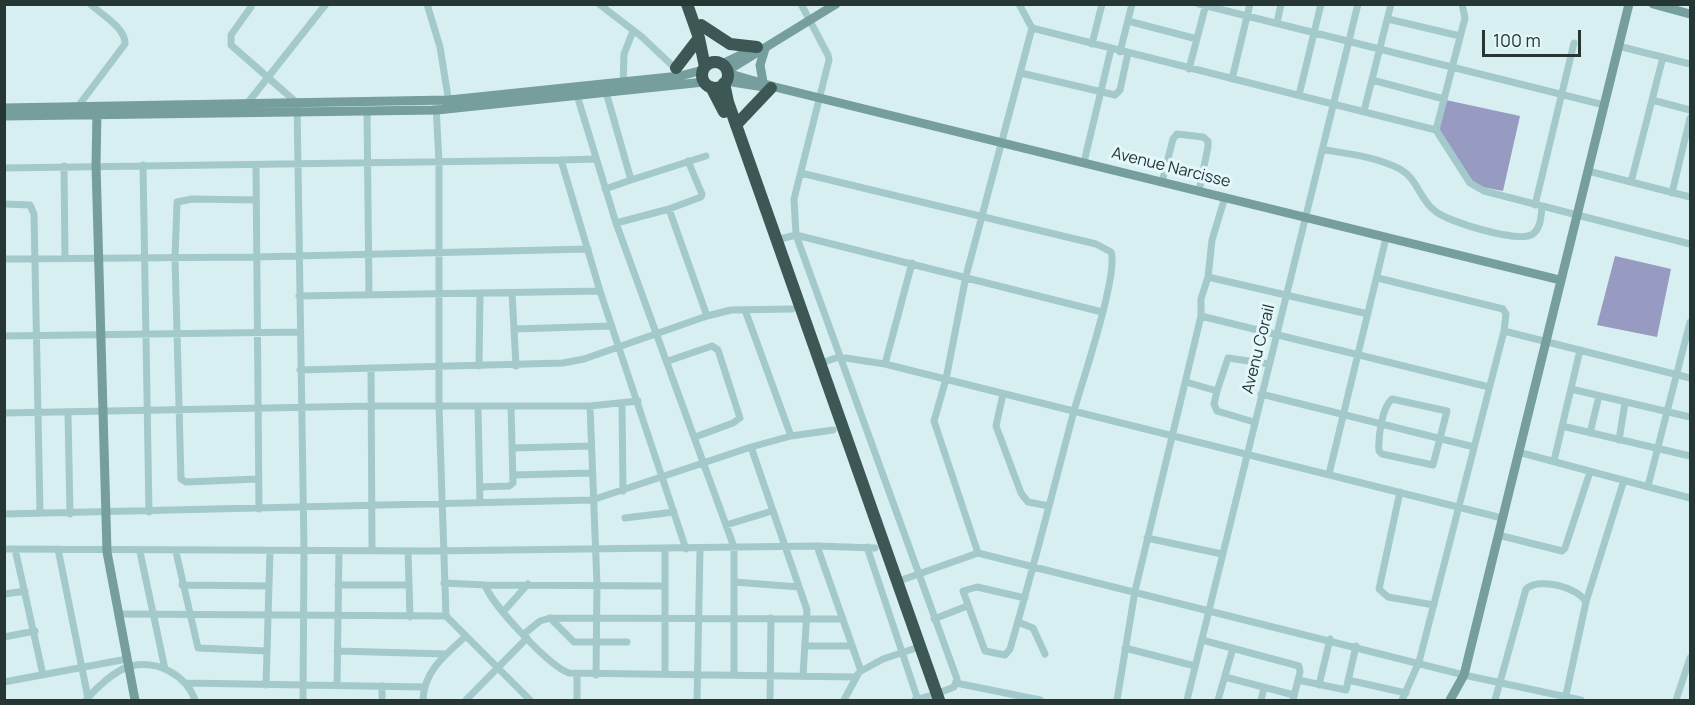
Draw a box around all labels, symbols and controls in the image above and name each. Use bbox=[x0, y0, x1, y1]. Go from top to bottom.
scale bar bbox=[1485, 18, 1584, 56]
text: 100 m bbox=[1493, 28, 1541, 52]
street label: Avenue Narcisse bbox=[1110, 144, 1232, 192]
street label: Avenu Corail bbox=[1239, 302, 1279, 396]

